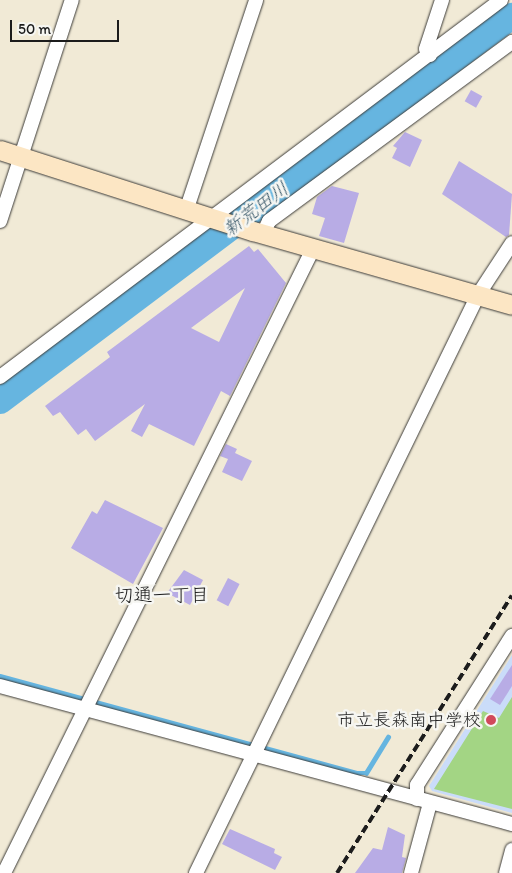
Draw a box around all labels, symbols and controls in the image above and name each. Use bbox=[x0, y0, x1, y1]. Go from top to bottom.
scale bar bbox=[12, 10, 121, 42]
text: 50 m bbox=[18, 20, 51, 38]
water label: 新荒田川 bbox=[219, 177, 293, 241]
district label: 切通一丁目 bbox=[115, 584, 209, 606]
place label: 市立長森南中学校 bbox=[337, 709, 481, 731]
marker: 市立長森南中学校 bbox=[485, 714, 497, 726]

